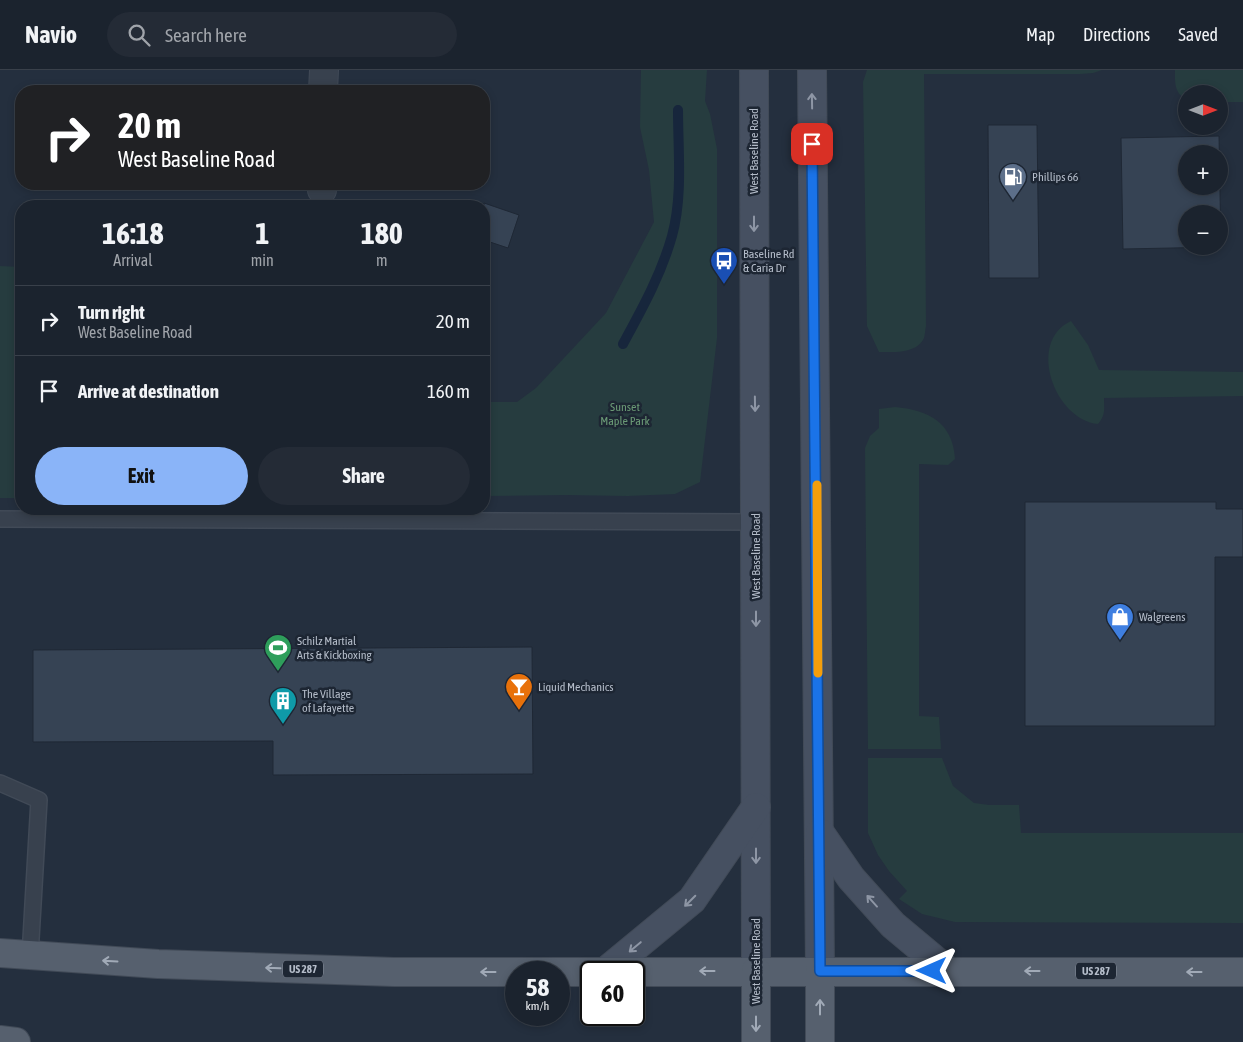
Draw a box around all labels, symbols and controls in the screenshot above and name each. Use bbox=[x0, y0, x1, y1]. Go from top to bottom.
search box bbox=[107, 12, 457, 57]
text: Navio bbox=[25, 21, 77, 48]
icon: search bbox=[125, 21, 153, 49]
text: Search here bbox=[165, 24, 247, 46]
text: Map bbox=[1026, 24, 1055, 45]
text: Directions bbox=[1083, 24, 1150, 45]
text: Saved bbox=[1178, 24, 1218, 45]
north arrow bbox=[1178, 85, 1228, 135]
map controls bbox=[1178, 85, 1228, 255]
one-way arrow bbox=[807, 93, 817, 110]
icon: right bbox=[35, 105, 100, 170]
text: 20 m bbox=[118, 105, 181, 145]
street label: West Baseline Road bbox=[747, 108, 761, 194]
pin bbox=[791, 123, 833, 165]
icon: arrive bbox=[798, 130, 826, 158]
button: + bbox=[1178, 145, 1228, 195]
text: West Baseline Road bbox=[118, 146, 275, 172]
fuel station icon: Phillips 66 bbox=[998, 162, 1028, 201]
place label: Phillips 66 bbox=[1032, 170, 1079, 184]
button: − bbox=[1178, 205, 1228, 255]
one-way arrow bbox=[749, 215, 759, 231]
text: 16:18 bbox=[102, 216, 164, 250]
text: 1 bbox=[255, 216, 269, 250]
text: 180 bbox=[361, 216, 403, 250]
bus stop icon: Baseline Rd & Caria Dr bbox=[709, 246, 739, 285]
place label: Baseline Rd & Caria Dr bbox=[743, 247, 795, 275]
text: Arrival bbox=[113, 251, 152, 269]
text: min bbox=[251, 251, 274, 269]
text: m bbox=[376, 251, 388, 269]
text: Turn right bbox=[78, 301, 145, 323]
icon: right bbox=[35, 307, 63, 335]
text: 20 m bbox=[436, 310, 470, 332]
text: West Baseline Road bbox=[78, 323, 192, 341]
icon: arrive bbox=[35, 377, 63, 405]
text: Arrive at destination bbox=[78, 380, 219, 402]
text: 160 m bbox=[427, 380, 470, 402]
one-way arrow bbox=[750, 396, 760, 412]
park label: Sunset Maple Park bbox=[600, 400, 650, 428]
button: Exit bbox=[35, 447, 248, 505]
button: Share bbox=[258, 447, 470, 505]
street label: West Baseline Road bbox=[749, 513, 763, 599]
shop icon: Walgreens bbox=[1105, 602, 1135, 641]
place label: Walgreens bbox=[1139, 610, 1186, 624]
one-way arrow bbox=[751, 611, 761, 627]
sports icon: Schilz Martial Arts & Kickboxing bbox=[263, 633, 293, 672]
place label: Schilz Martial Arts & Kickboxing bbox=[297, 634, 373, 662]
bar icon: Liquid Mechanics bbox=[504, 672, 534, 711]
place label: Liquid Mechanics bbox=[538, 680, 614, 694]
building icon: The Village of Lafayette bbox=[268, 686, 298, 725]
place label: The Village of Lafayette bbox=[302, 687, 354, 715]
one-way arrow bbox=[751, 847, 761, 863]
one-way arrow bbox=[684, 895, 696, 907]
one-way arrow bbox=[866, 895, 878, 908]
street label: West Baseline Road bbox=[749, 918, 763, 1004]
one-way arrow bbox=[629, 941, 642, 952]
position arrow bbox=[905, 944, 957, 996]
one-way arrow bbox=[103, 956, 119, 965]
road number: US 287 bbox=[283, 961, 323, 978]
speed limit sign: 60 bbox=[580, 961, 645, 1026]
road number: US 287 bbox=[1076, 962, 1116, 979]
one-way arrow bbox=[265, 963, 281, 973]
one-way arrow bbox=[699, 966, 716, 976]
one-way arrow bbox=[1024, 966, 1040, 976]
one-way arrow bbox=[480, 967, 496, 977]
one-way arrow bbox=[1187, 967, 1203, 977]
text: 58 bbox=[526, 973, 549, 1001]
text: km/h bbox=[526, 999, 549, 1013]
one-way arrow bbox=[815, 999, 825, 1015]
one-way arrow bbox=[751, 1016, 761, 1032]

